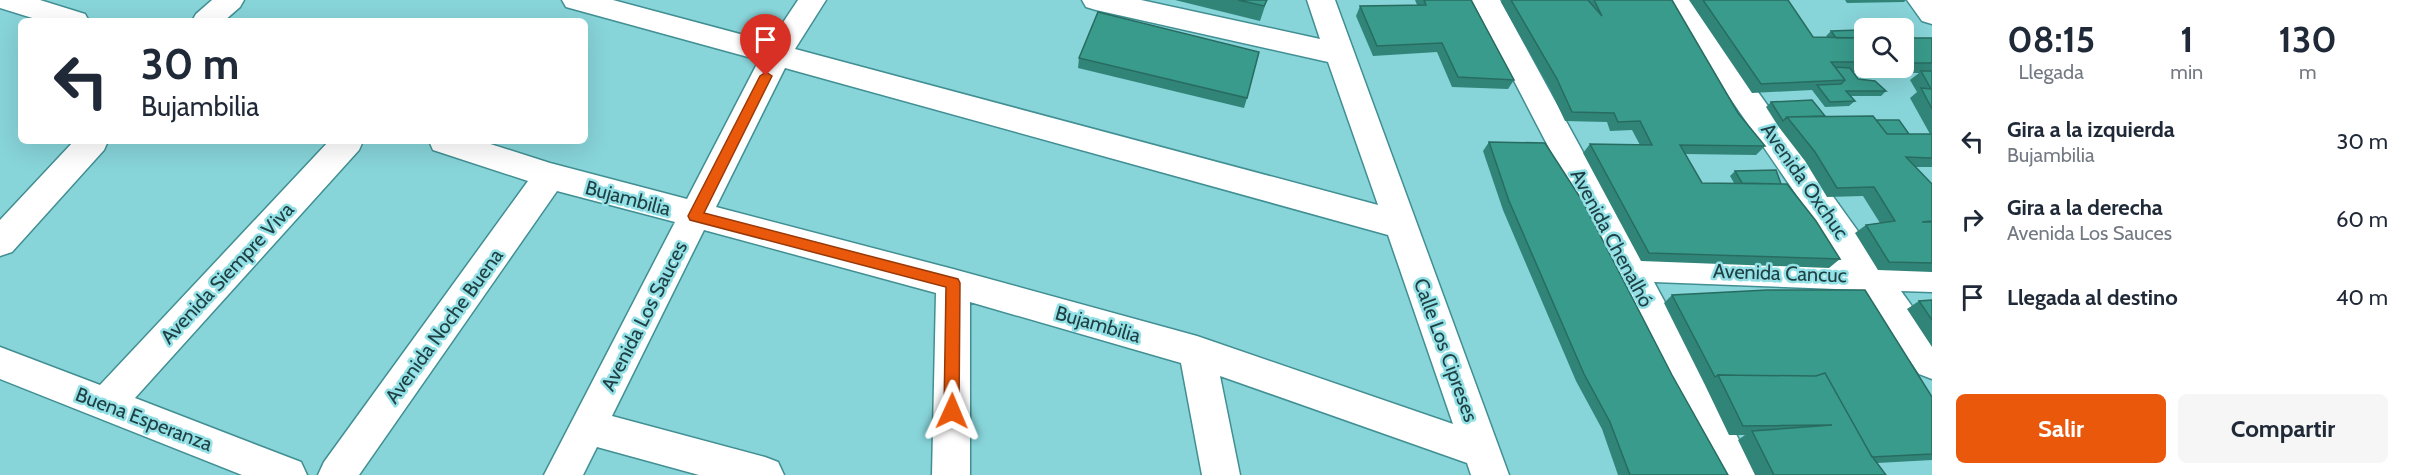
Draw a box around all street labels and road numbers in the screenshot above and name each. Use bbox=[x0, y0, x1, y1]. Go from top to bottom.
street label: Avenida Oxchuc bbox=[1756, 118, 1854, 244]
street label: Avenida Chenalhó bbox=[1566, 165, 1658, 311]
street label: Bujambilia bbox=[583, 175, 674, 221]
street label: Avenida Siempre Viva bbox=[155, 197, 299, 349]
street label: Avenida Los Sauces bbox=[596, 237, 692, 395]
street label: Avenida Noche Buena bbox=[380, 244, 508, 408]
street label: Avenida Cancuc bbox=[1713, 259, 1847, 287]
street label: Calle Los Cipreses bbox=[1409, 275, 1483, 425]
street label: Bujambilia bbox=[1053, 300, 1144, 348]
street label: Buena Esperanza bbox=[72, 382, 216, 456]

